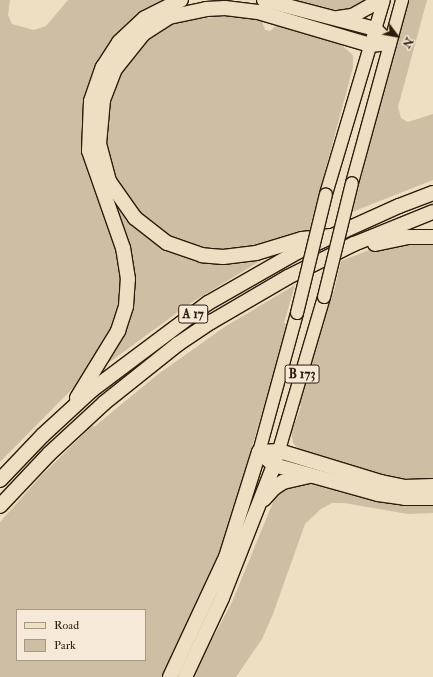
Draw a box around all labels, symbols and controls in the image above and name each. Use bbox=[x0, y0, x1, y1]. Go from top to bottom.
north arrow bbox=[377, 16, 417, 56]
text: N bbox=[399, 35, 416, 50]
road number: A 17 bbox=[178, 303, 208, 325]
road number: B 173 bbox=[284, 363, 320, 385]
legend bbox=[16, 609, 146, 661]
text: Road bbox=[54, 618, 79, 633]
text: Park bbox=[54, 638, 76, 653]

